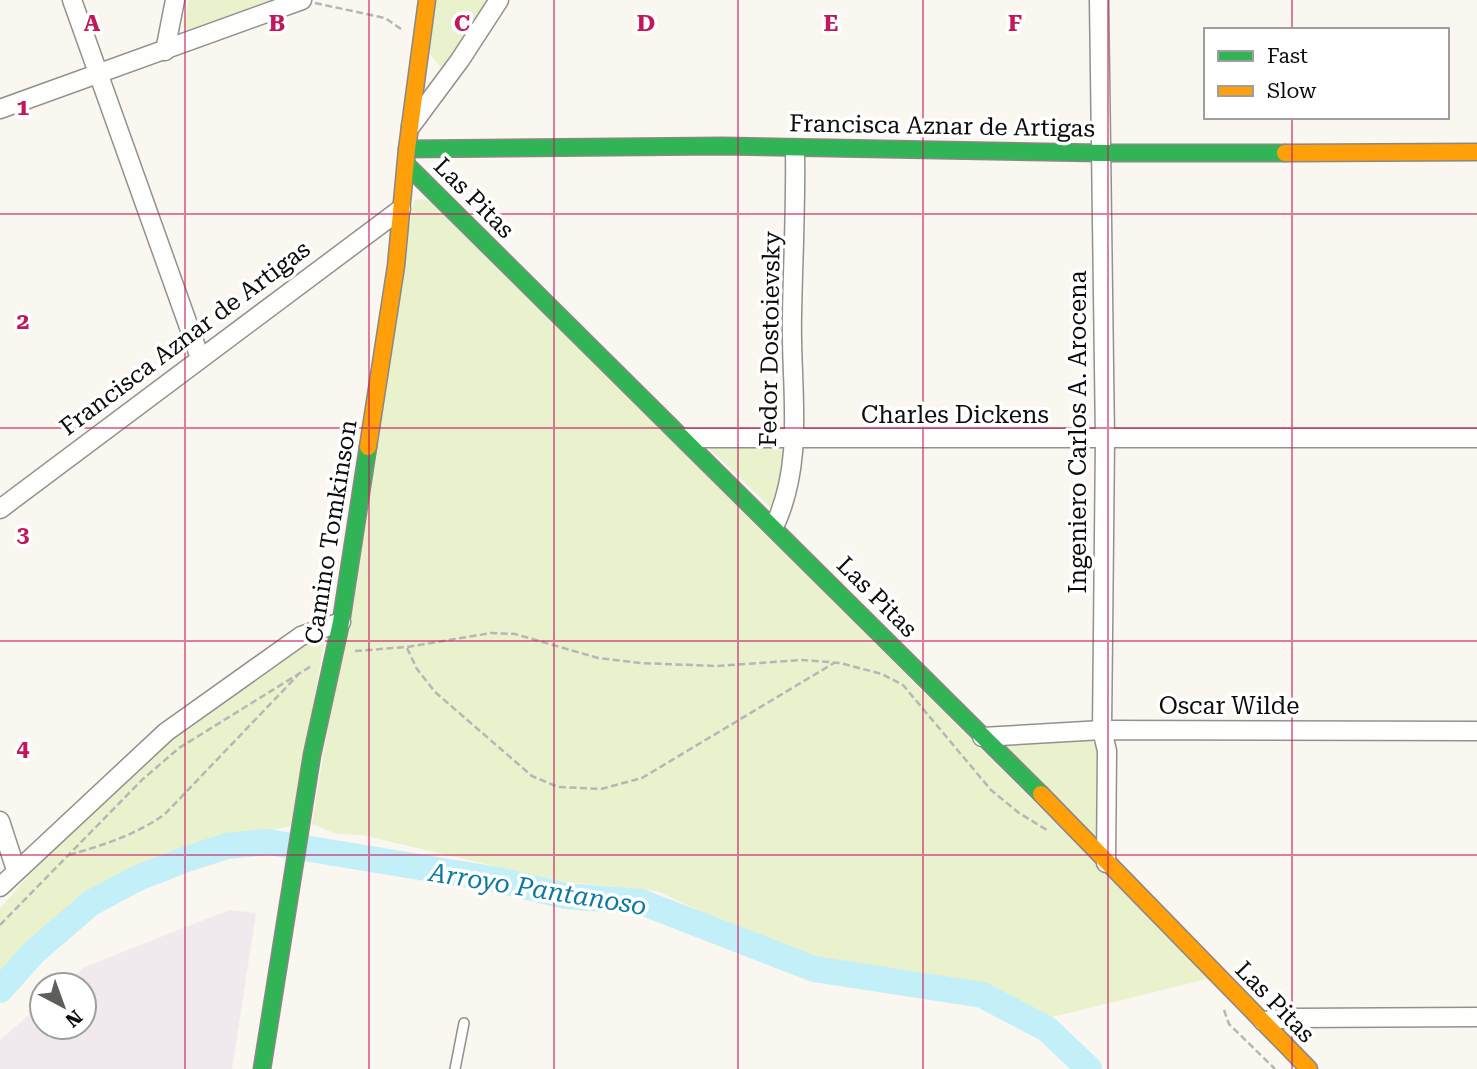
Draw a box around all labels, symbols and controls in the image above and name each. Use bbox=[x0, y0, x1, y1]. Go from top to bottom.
text: A bbox=[84, 10, 101, 37]
text: B bbox=[269, 10, 285, 37]
text: C bbox=[454, 10, 470, 37]
text: D bbox=[637, 10, 655, 37]
text: E bbox=[824, 10, 838, 37]
text: F bbox=[1008, 10, 1022, 37]
legend bbox=[1204, 28, 1449, 119]
text: Fast bbox=[1267, 44, 1308, 68]
text: Slow bbox=[1267, 79, 1317, 103]
text: 1 bbox=[17, 94, 30, 121]
street label: Francisca Aznar de Artigas bbox=[789, 109, 1095, 143]
street label: Las Pitas bbox=[428, 152, 520, 244]
street label: Fedor Dostoievsky bbox=[754, 230, 786, 447]
street label: Francisca Aznar de Artigas bbox=[54, 235, 316, 441]
street label: Ingeniero Carlos A. Arocena bbox=[1064, 270, 1092, 594]
text: 2 bbox=[17, 308, 29, 335]
street label: Charles Dickens bbox=[861, 401, 1049, 429]
street label: Camino Tomkinson bbox=[299, 418, 363, 646]
text: 3 bbox=[17, 521, 30, 548]
street label: Las Pitas bbox=[831, 551, 923, 643]
street label: Oscar Wilde bbox=[1159, 692, 1299, 720]
text: 4 bbox=[17, 735, 30, 762]
water label: Arroyo Pantanoso bbox=[425, 857, 649, 921]
street label: Las Pitas bbox=[1230, 956, 1320, 1048]
north arrow bbox=[28, 971, 98, 1041]
text: N bbox=[60, 1005, 87, 1032]

